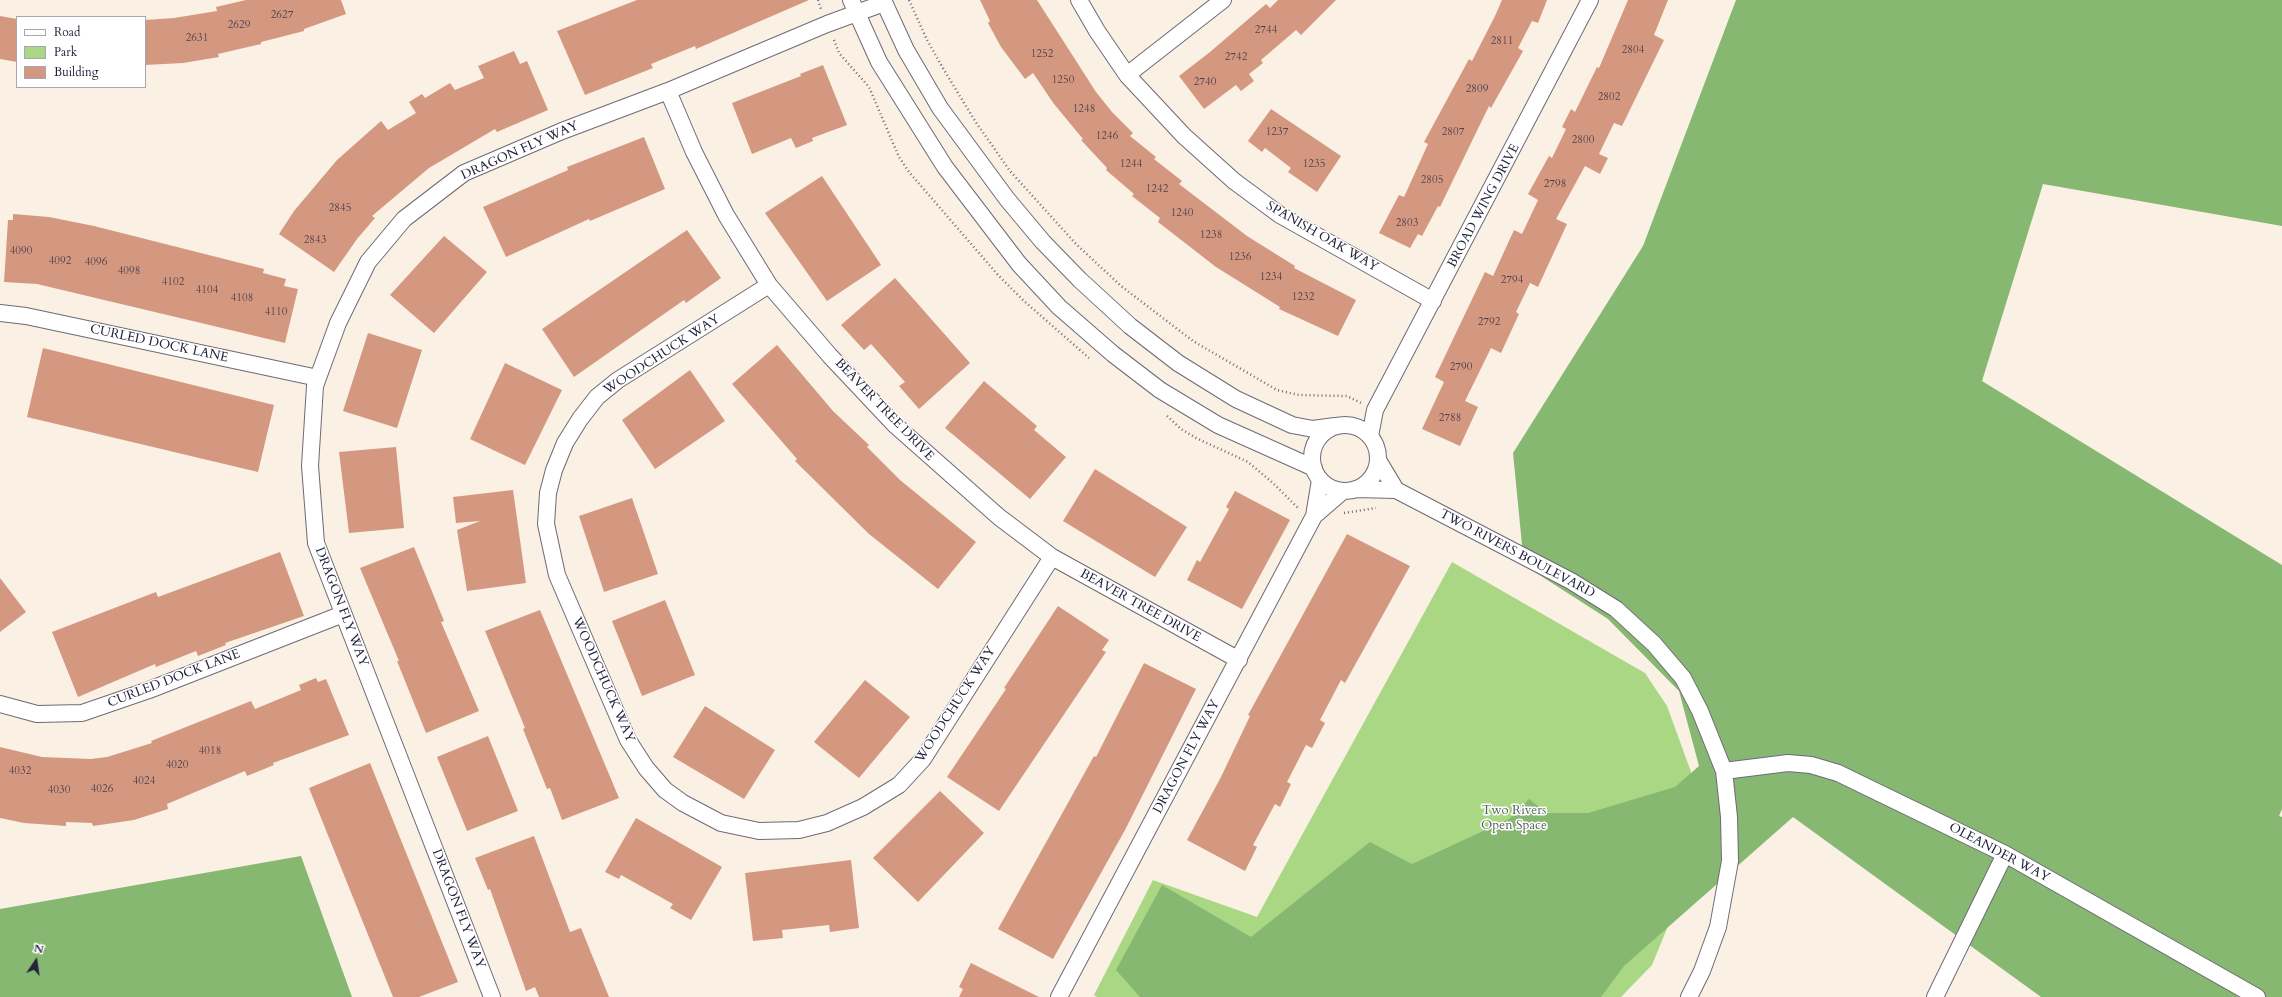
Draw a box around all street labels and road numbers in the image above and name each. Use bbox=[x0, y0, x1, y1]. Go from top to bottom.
street label: DRAGON FLY WAY bbox=[459, 118, 581, 184]
street label: BROAD WING DRIVE bbox=[1445, 142, 1523, 270]
street label: SPANISH OAK WAY bbox=[1263, 199, 1381, 275]
street label: WOODCHUCK WAY bbox=[601, 312, 723, 398]
street label: CURLED DOCK LANE bbox=[89, 322, 229, 366]
street label: BEAVER TREE DRIVE bbox=[831, 356, 937, 464]
street label: TWO RIVERS BOULEVARD bbox=[1437, 506, 1597, 602]
street label: DRAGON FLY WAY bbox=[311, 545, 371, 669]
street label: BEAVER TREE DRIVE bbox=[1077, 566, 1203, 646]
street label: WOODCHUCK WAY bbox=[568, 615, 638, 745]
street label: WOODCHUCK WAY bbox=[913, 644, 999, 766]
street label: CURLED DOCK LANE bbox=[106, 647, 242, 711]
street label: DRAGON FLY WAY bbox=[1150, 697, 1224, 817]
street label: OLEANDER WAY bbox=[1946, 820, 2052, 886]
street label: DRAGON FLY WAY bbox=[428, 847, 488, 971]

